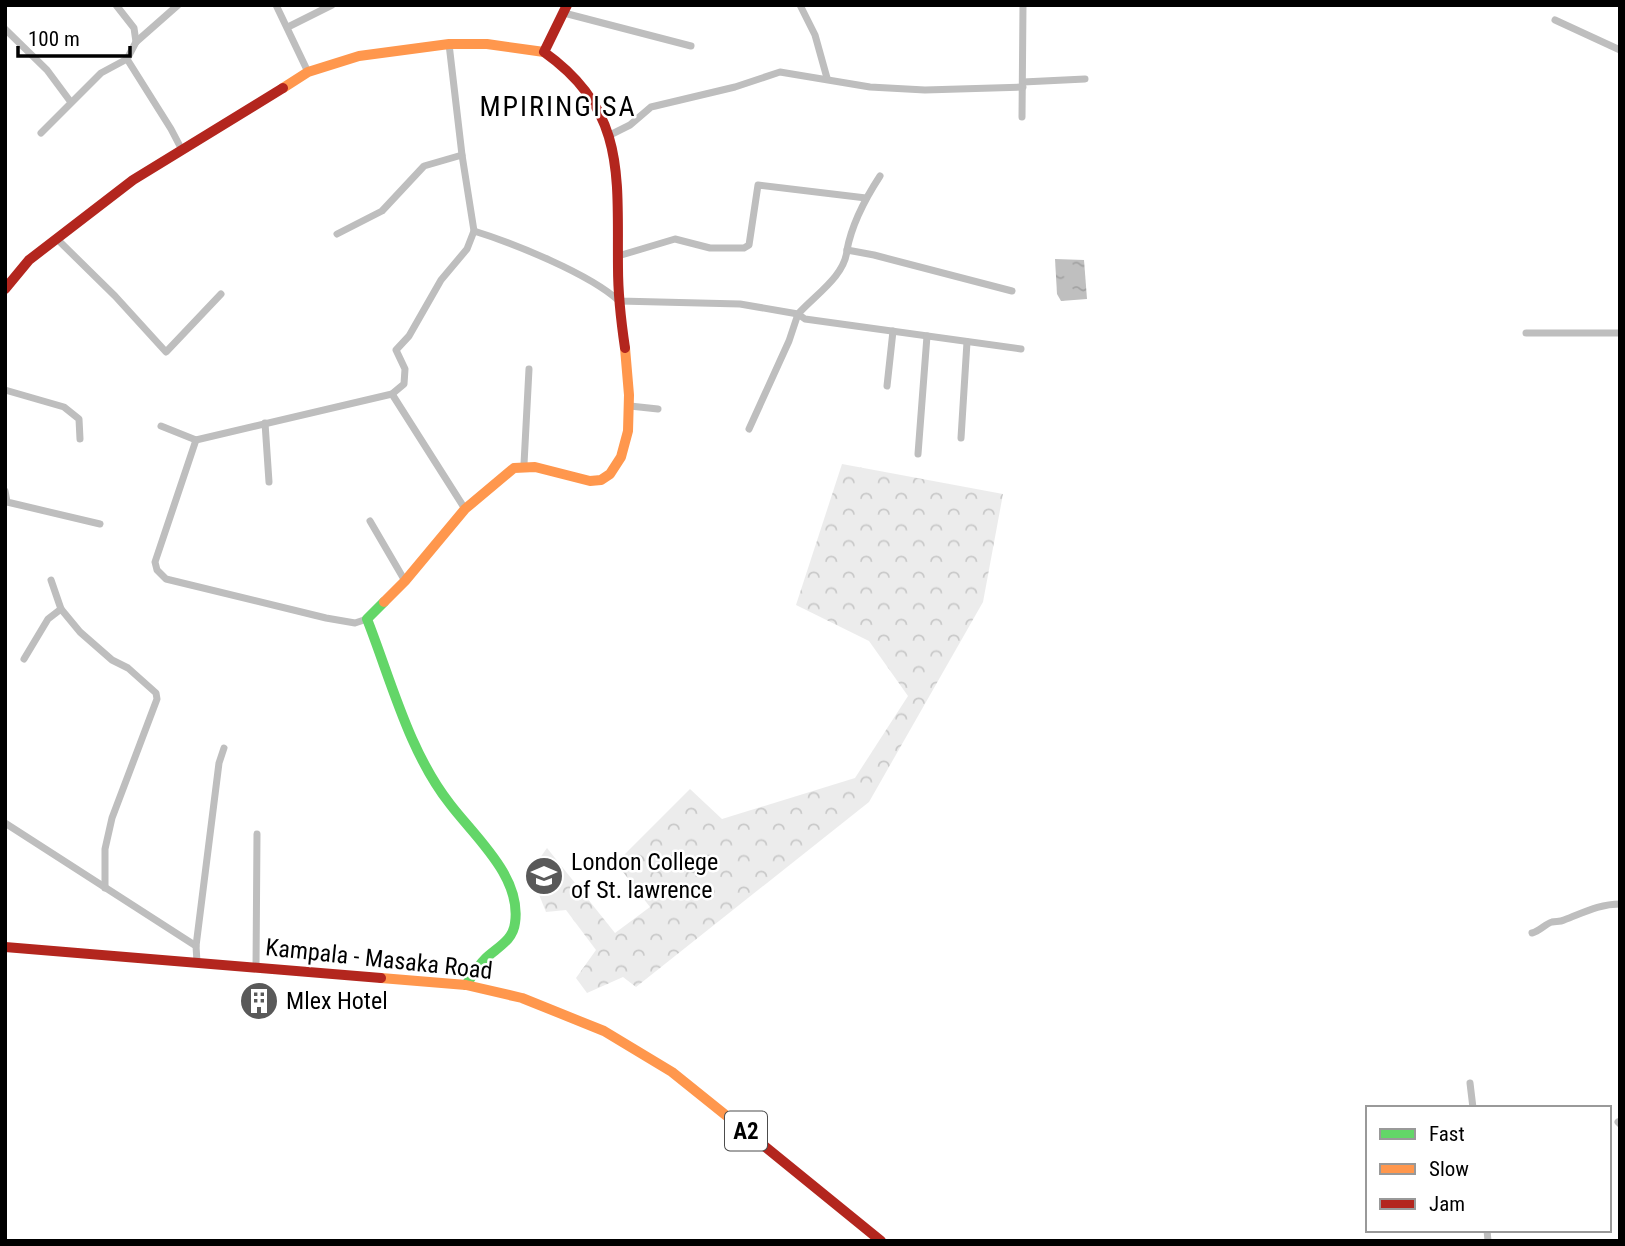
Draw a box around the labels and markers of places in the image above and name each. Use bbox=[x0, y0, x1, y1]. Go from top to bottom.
place label: London College of St. lawrence bbox=[571, 848, 718, 904]
school or university icon: London College of St. lawrence bbox=[523, 855, 565, 897]
building icon: Mlex Hotel bbox=[238, 980, 280, 1022]
place label: Mlex Hotel bbox=[286, 987, 388, 1015]

